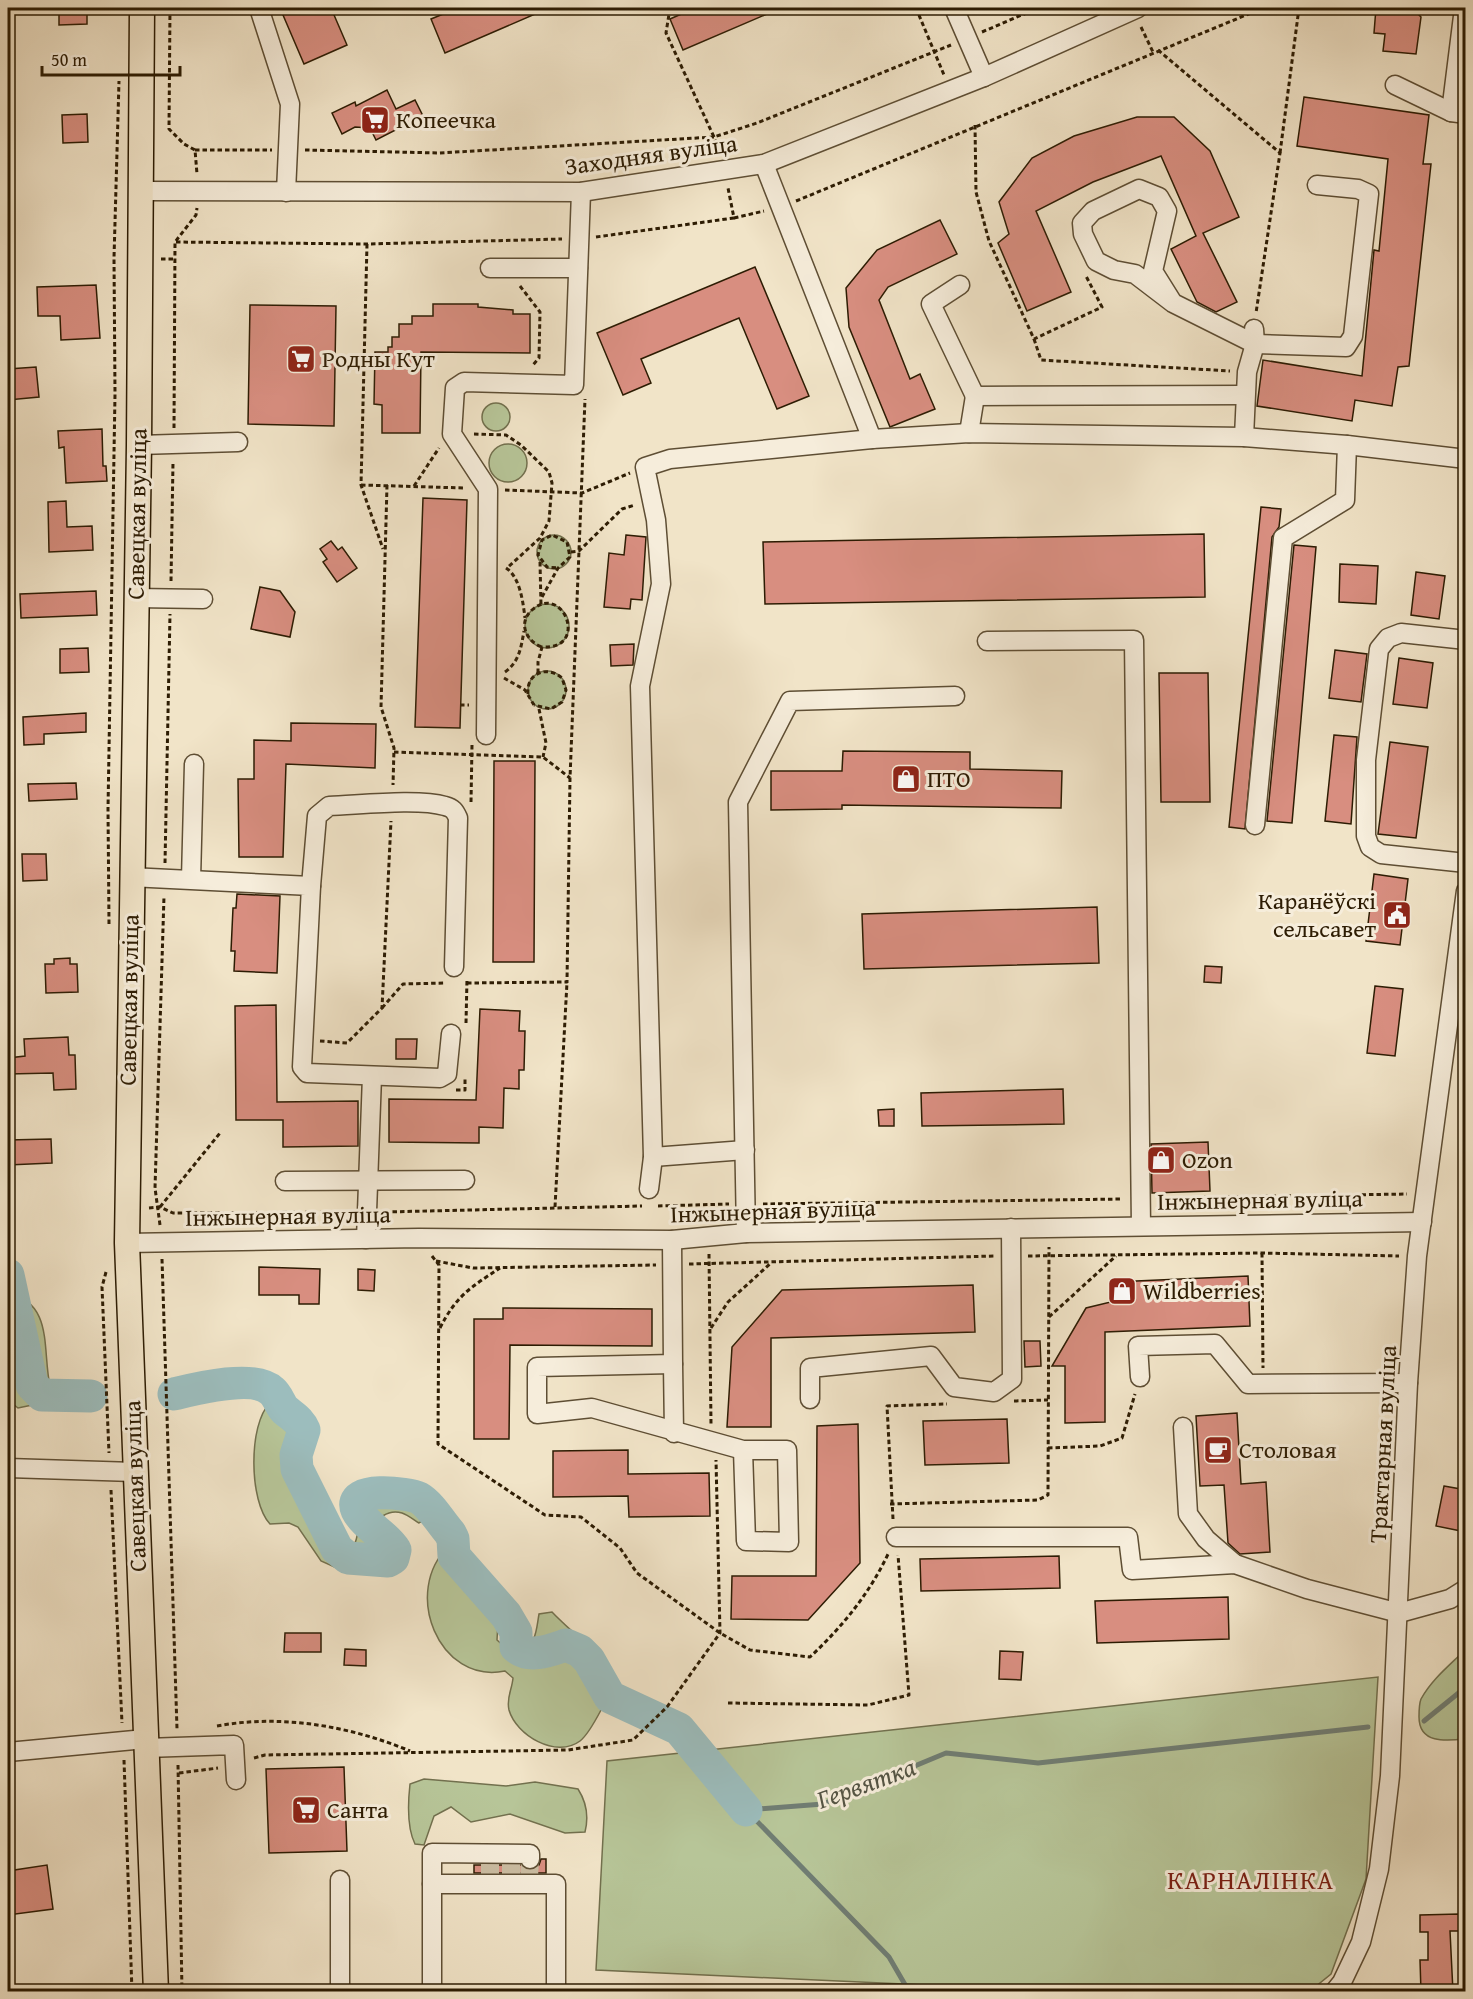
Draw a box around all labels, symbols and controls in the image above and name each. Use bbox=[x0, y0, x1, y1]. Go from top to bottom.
scale bar bbox=[42, 39, 180, 77]
text: 50 m bbox=[51, 46, 87, 73]
place label: Копеечка bbox=[396, 102, 496, 137]
supermarket icon: Копеечка bbox=[359, 104, 391, 136]
street label: Заходняя вуліца bbox=[562, 125, 740, 184]
place label: Родны Кут bbox=[322, 341, 435, 376]
supermarket icon: Родны Кут bbox=[285, 343, 317, 375]
street label: Савецкая вуліца bbox=[118, 427, 156, 600]
place label: ПТО bbox=[927, 761, 971, 796]
shop icon: ПТО bbox=[890, 763, 922, 795]
place label: Каранёўскі сельсавет bbox=[1258, 883, 1376, 946]
public building icon: Каранёўскі сельсавет bbox=[1381, 899, 1413, 931]
street label: Савецкая вуліца bbox=[110, 913, 148, 1086]
place label: Ozon bbox=[1182, 1142, 1233, 1177]
shop icon: Ozon bbox=[1145, 1144, 1177, 1176]
street label: Інжынерная вуліца bbox=[1157, 1180, 1364, 1219]
street label: Інжынерная вуліца bbox=[670, 1189, 877, 1232]
street label: Інжынерная вуліца bbox=[185, 1196, 392, 1235]
place label: Wildberries bbox=[1143, 1273, 1261, 1308]
shop icon: Wildberries bbox=[1106, 1275, 1138, 1307]
street label: Трактарная вуліца bbox=[1360, 1344, 1405, 1544]
street label: Савецкая вуліца bbox=[114, 1399, 155, 1572]
place label: Столовая bbox=[1239, 1432, 1337, 1467]
cafe icon: Столовая bbox=[1202, 1434, 1234, 1466]
water label: Гервятка bbox=[810, 1747, 921, 1819]
place label: Санта bbox=[327, 1792, 389, 1827]
supermarket icon: Санта bbox=[290, 1794, 322, 1826]
district label: КАРНАЛІНКА bbox=[1167, 1860, 1335, 1899]

